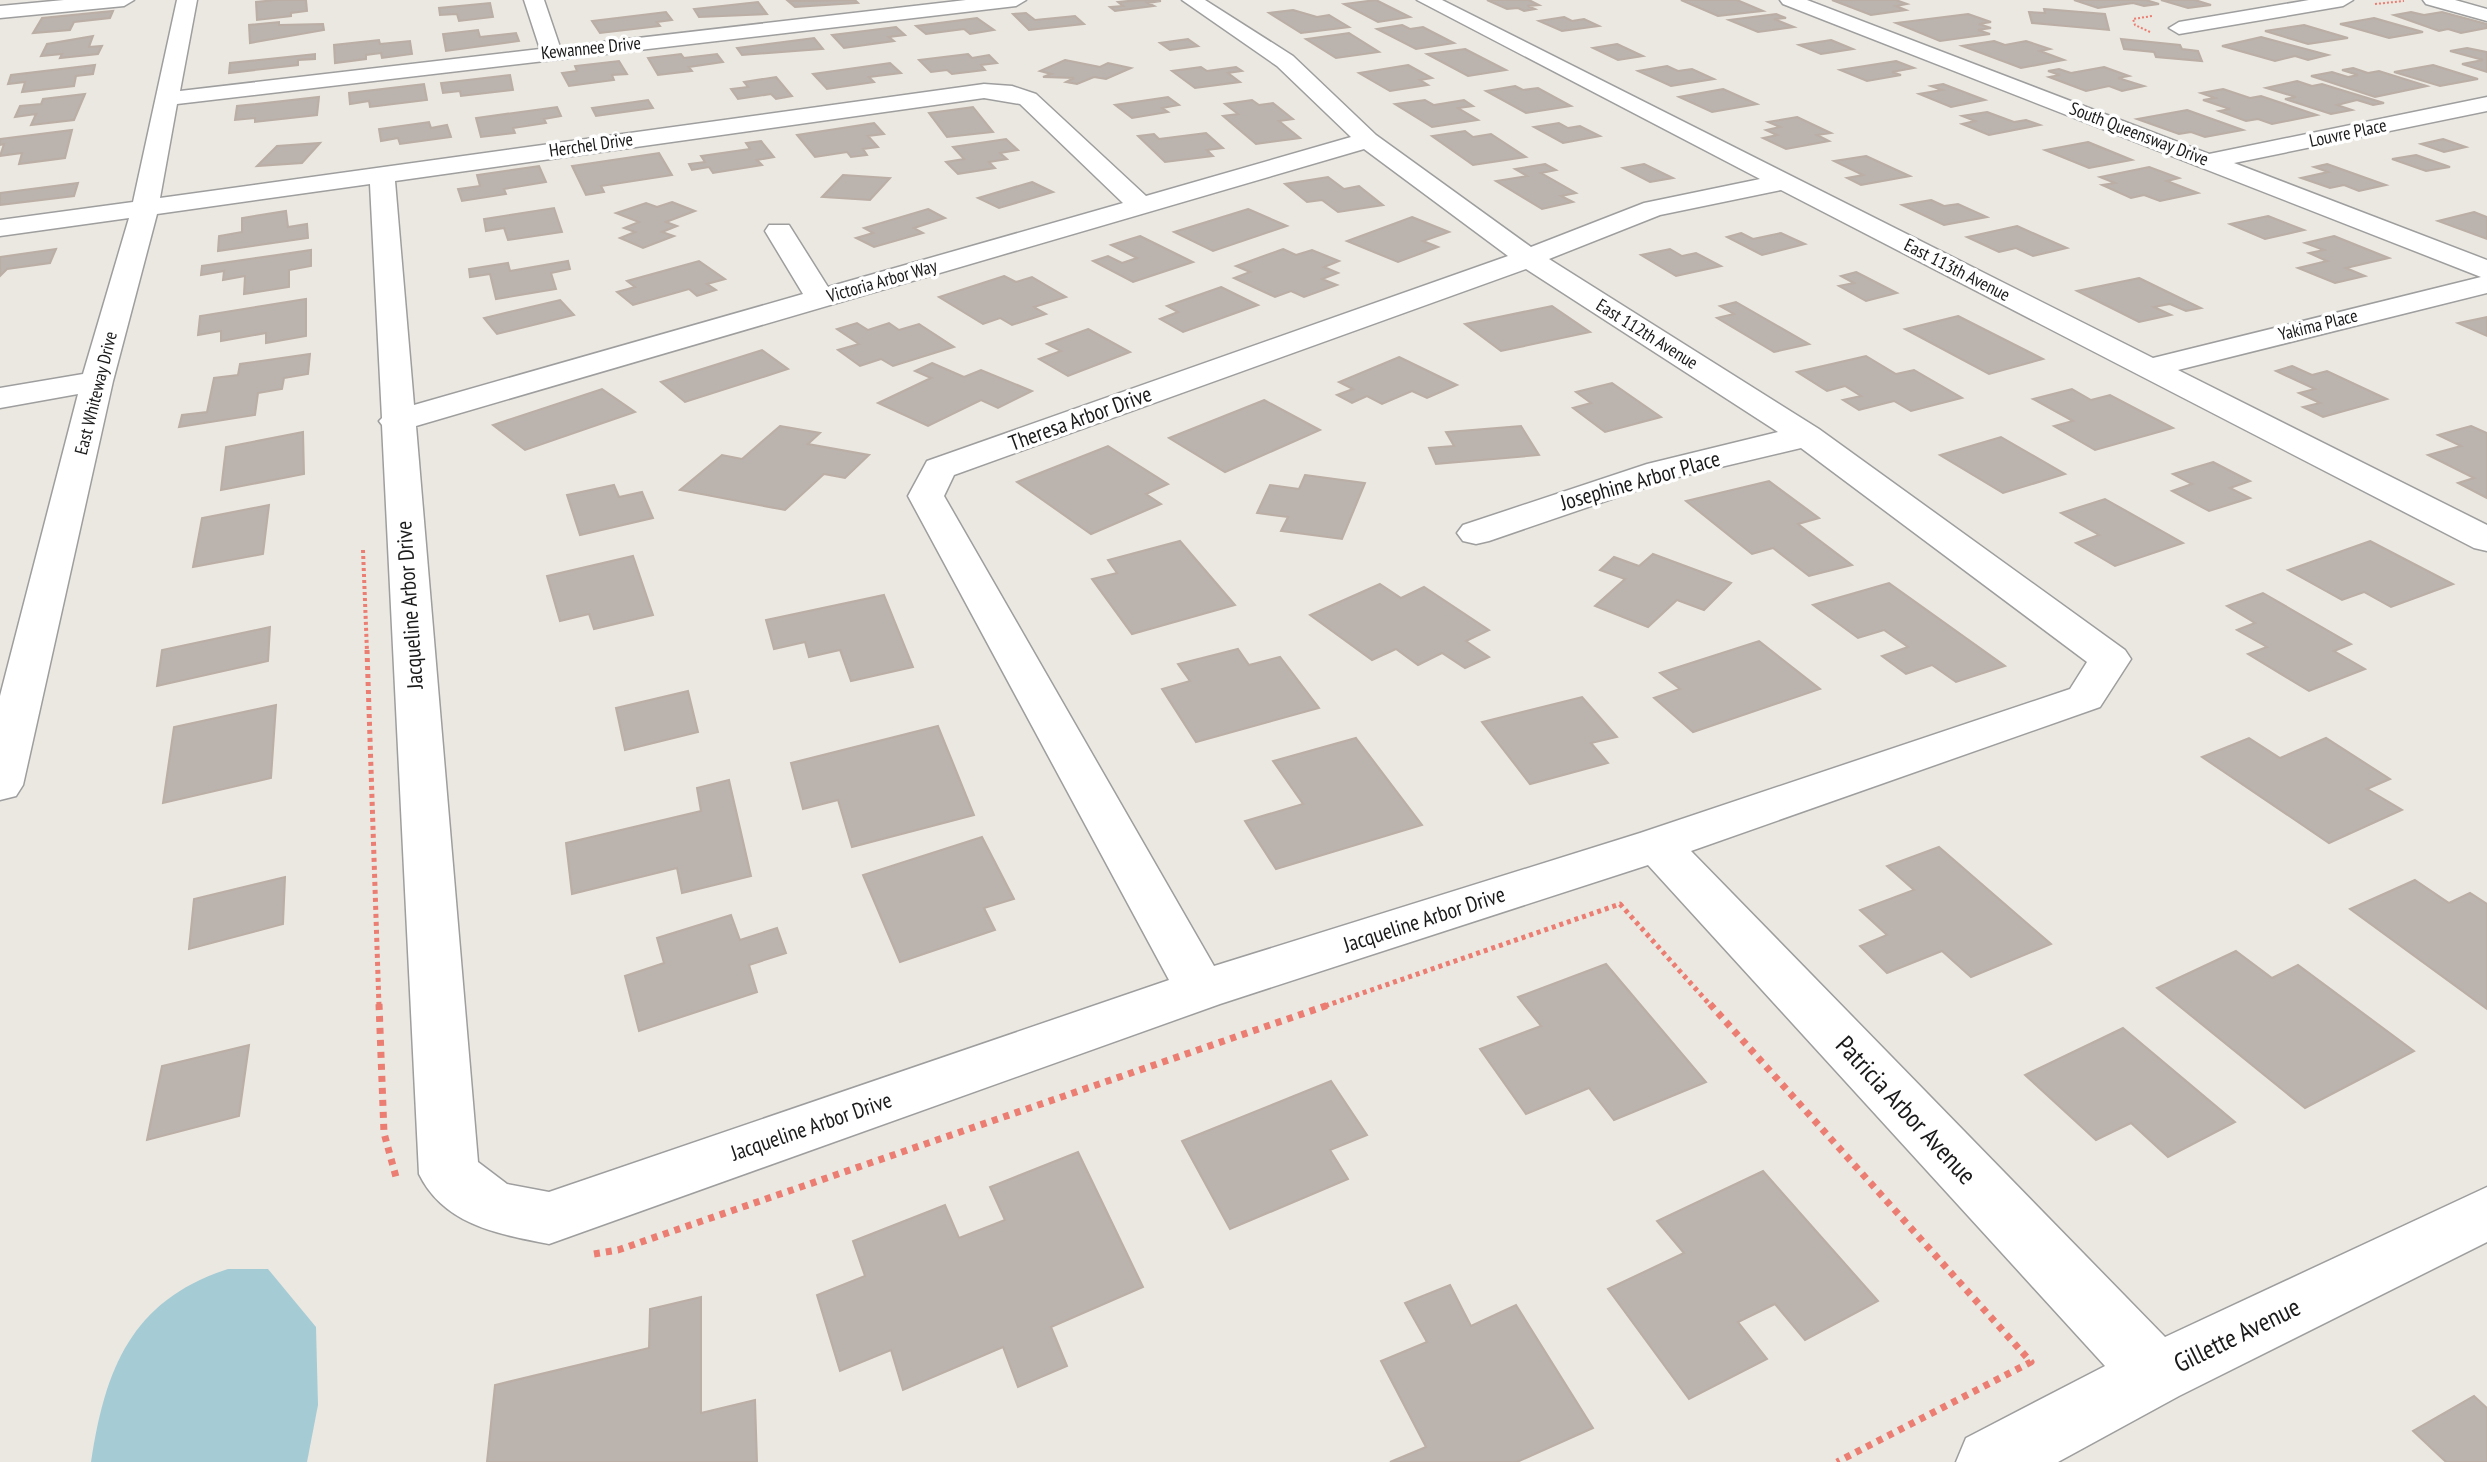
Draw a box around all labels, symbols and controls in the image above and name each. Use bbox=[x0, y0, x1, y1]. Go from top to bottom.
street label: Kewannee Drive bbox=[540, 31, 642, 64]
street label: South Queensway Drive bbox=[2066, 96, 2212, 171]
street label: Louvre Place bbox=[2307, 113, 2389, 152]
street label: Herchel Drive bbox=[547, 127, 634, 162]
street label: East 113th Avenue bbox=[1900, 233, 2014, 306]
street label: Victoria Arbor Way bbox=[823, 254, 940, 307]
street label: East 112th Avenue bbox=[1592, 293, 1702, 374]
street label: Yakima Place bbox=[2276, 304, 2360, 345]
street label: East Whiteway Drive bbox=[69, 329, 122, 457]
street label: Theresa Arbor Drive bbox=[1005, 379, 1155, 457]
street label: Josephine Arbor Place bbox=[1556, 444, 1723, 516]
street label: Jacqueline Arbor Drive bbox=[389, 520, 429, 691]
street label: Jacqueline Arbor Drive bbox=[1339, 880, 1508, 959]
street label: Patricia Arbor Avenue bbox=[1829, 1029, 1984, 1191]
street label: Jacqueline Arbor Drive bbox=[726, 1085, 895, 1167]
street label: Gillette Avenue bbox=[2168, 1290, 2305, 1379]

